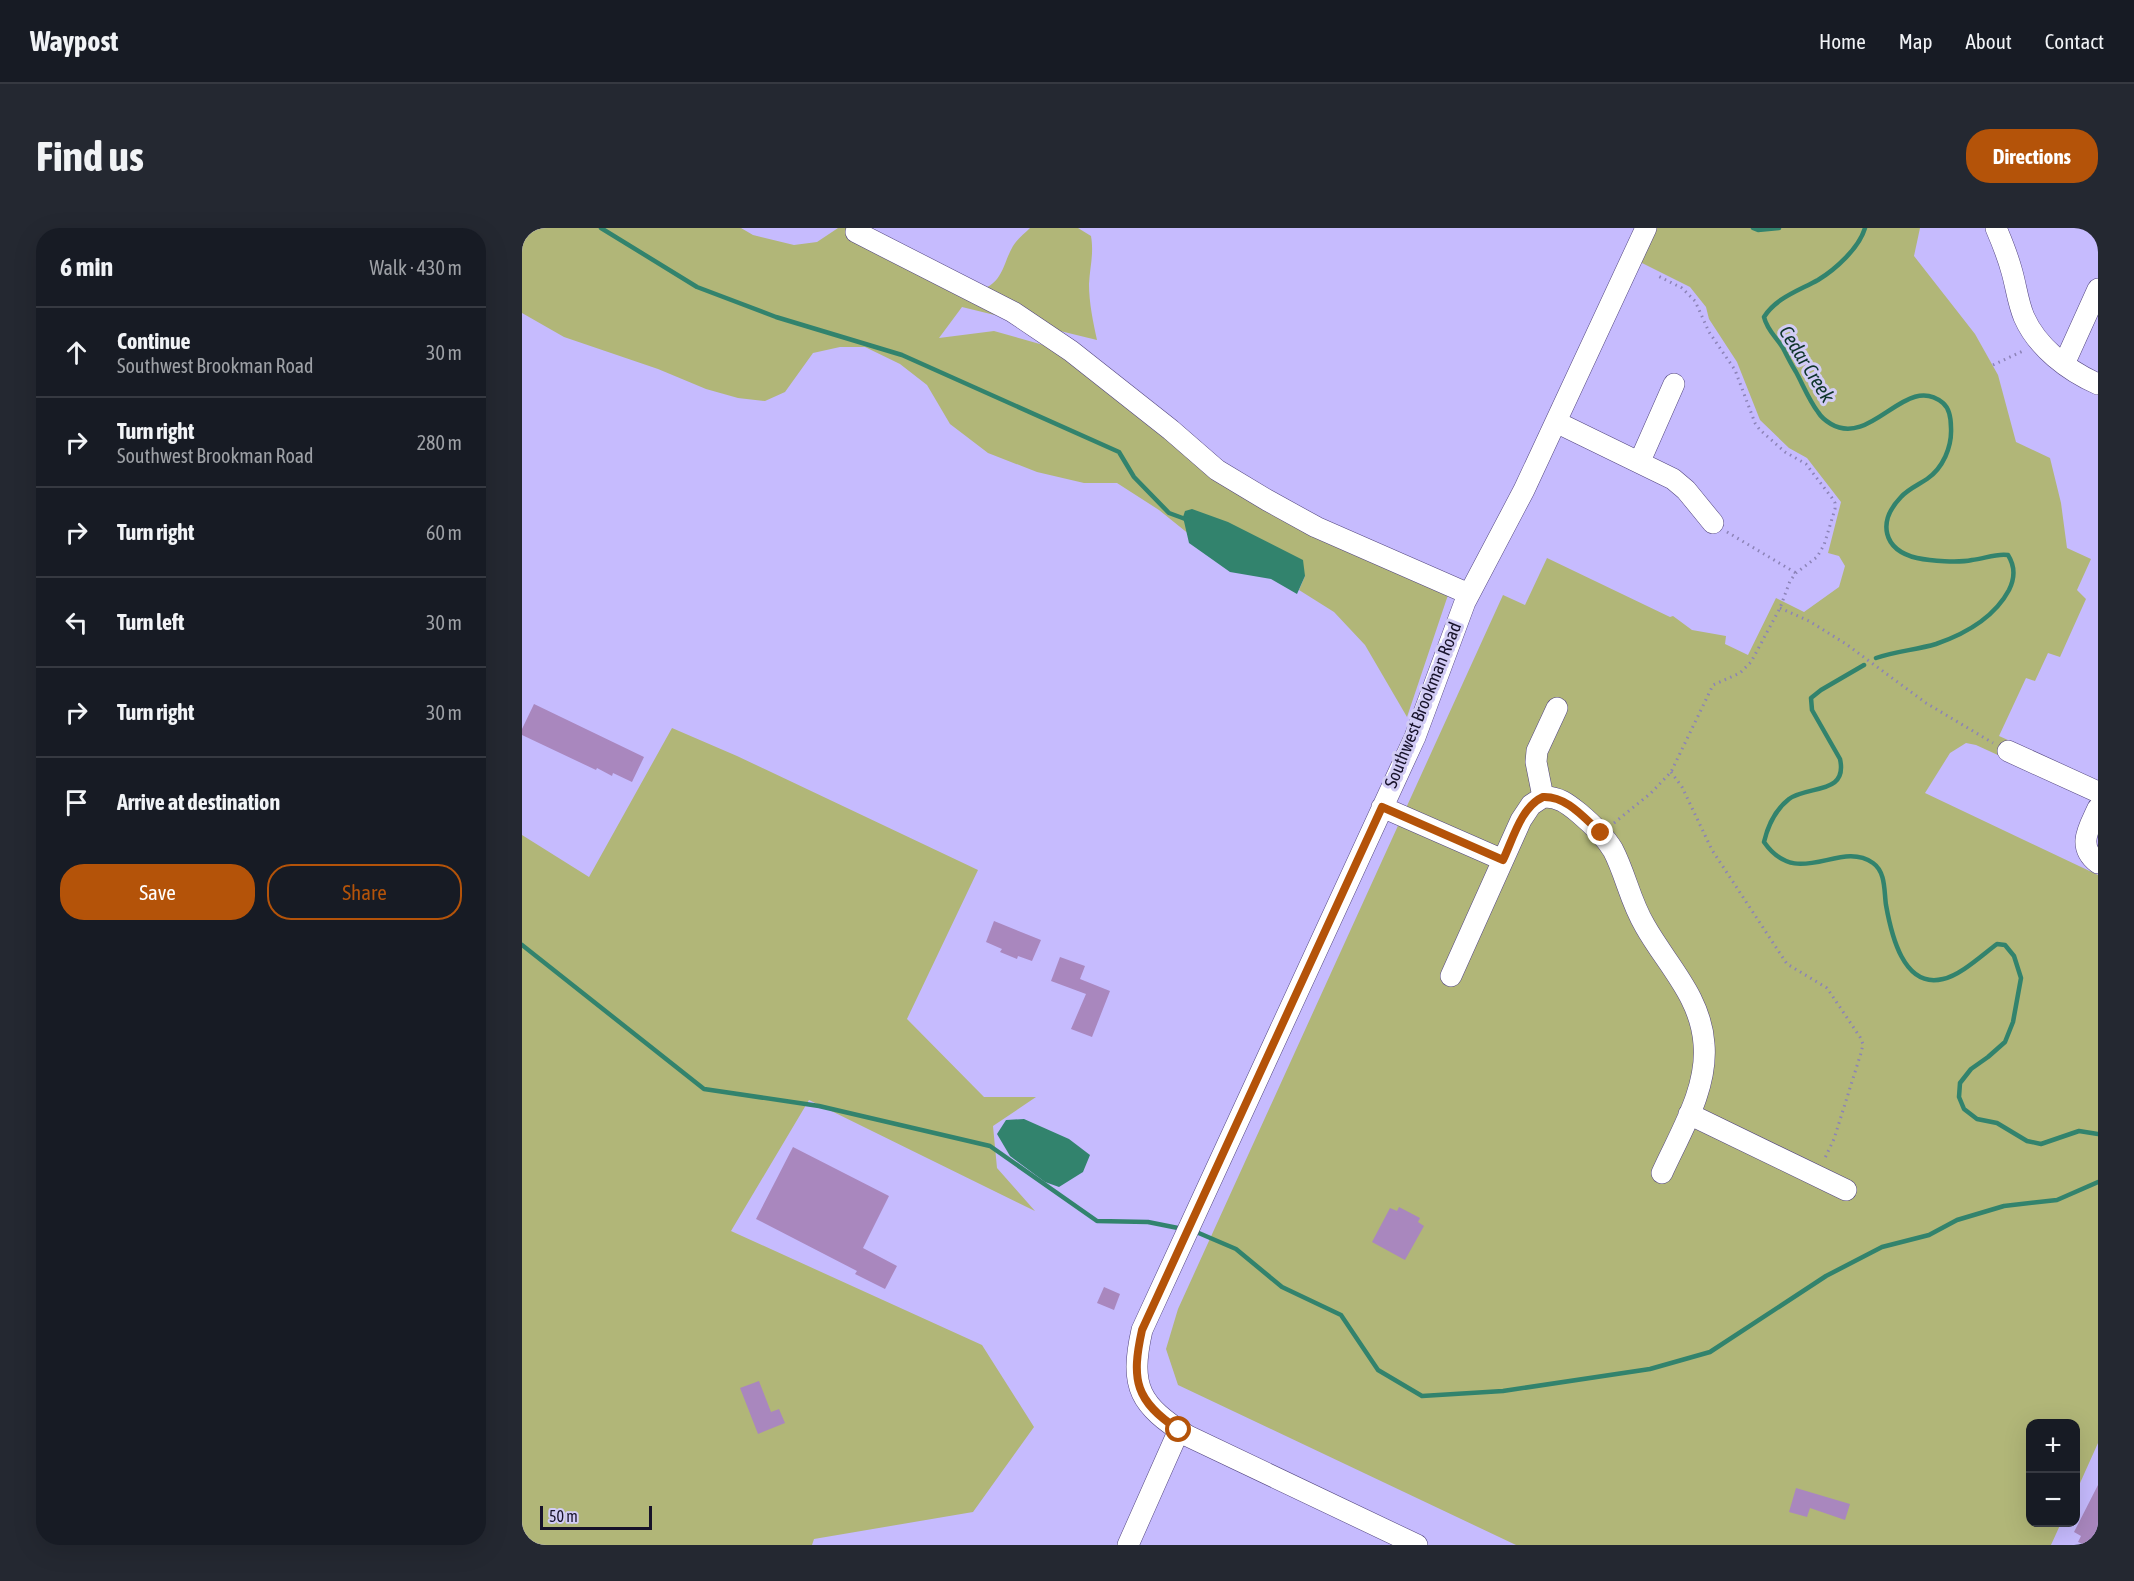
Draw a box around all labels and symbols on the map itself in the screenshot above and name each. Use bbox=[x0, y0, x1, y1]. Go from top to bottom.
water label: Cedar Creek bbox=[1775, 321, 1840, 406]
street label: Southwest Brookman Road bbox=[1380, 619, 1465, 791]
route end bbox=[1587, 819, 1613, 845]
route start bbox=[1165, 1416, 1191, 1442]
scale bar bbox=[540, 1503, 652, 1530]

